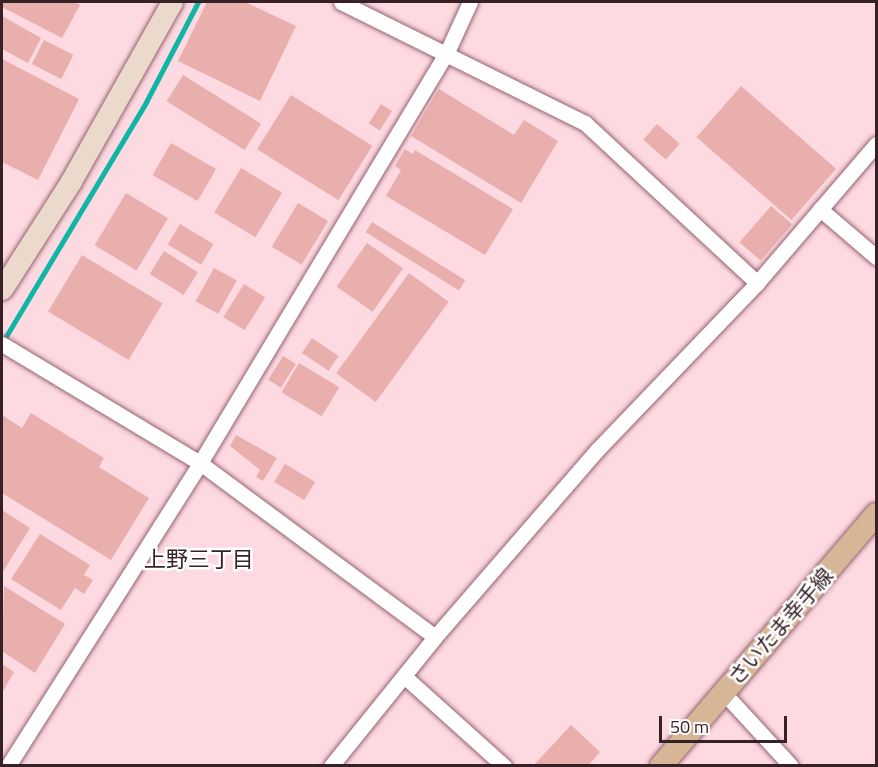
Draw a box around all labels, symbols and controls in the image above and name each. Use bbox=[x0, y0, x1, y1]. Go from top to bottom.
district label: 上野三丁目 bbox=[144, 547, 254, 573]
street label: さいたま幸手線 bbox=[722, 562, 838, 690]
scale bar bbox=[662, 704, 790, 742]
text: 50 m bbox=[670, 713, 709, 740]

